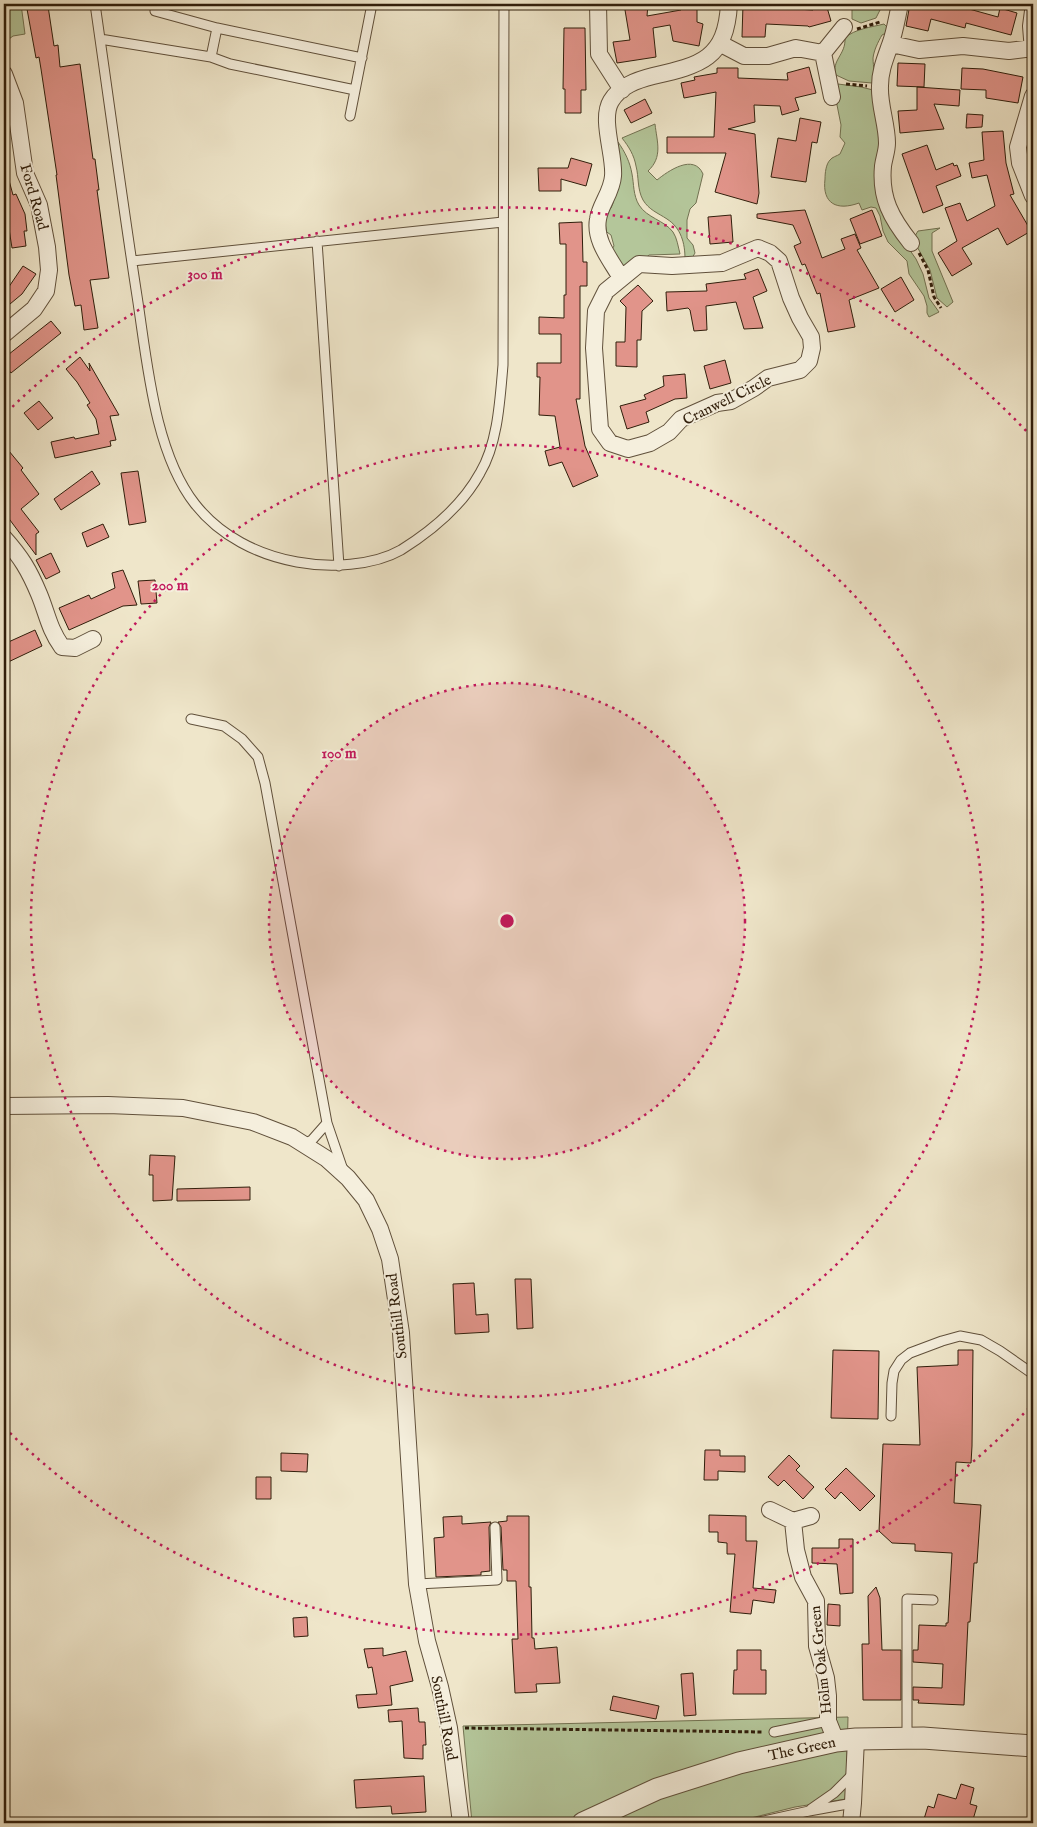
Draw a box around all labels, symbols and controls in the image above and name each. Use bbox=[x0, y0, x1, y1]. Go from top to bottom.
street label: Ford Road bbox=[15, 162, 53, 233]
text: 300 m bbox=[187, 265, 223, 284]
street label: Cranwell Circle bbox=[680, 370, 774, 430]
text: 200 m bbox=[152, 576, 189, 595]
text: 100 m bbox=[321, 744, 357, 763]
centre of rings bbox=[498, 912, 516, 930]
street label: Southill Road bbox=[382, 1271, 412, 1360]
street label: Holm Oak Green bbox=[806, 1605, 836, 1715]
street label: Southill Road bbox=[426, 1674, 462, 1763]
street label: The Green bbox=[767, 1733, 837, 1765]

